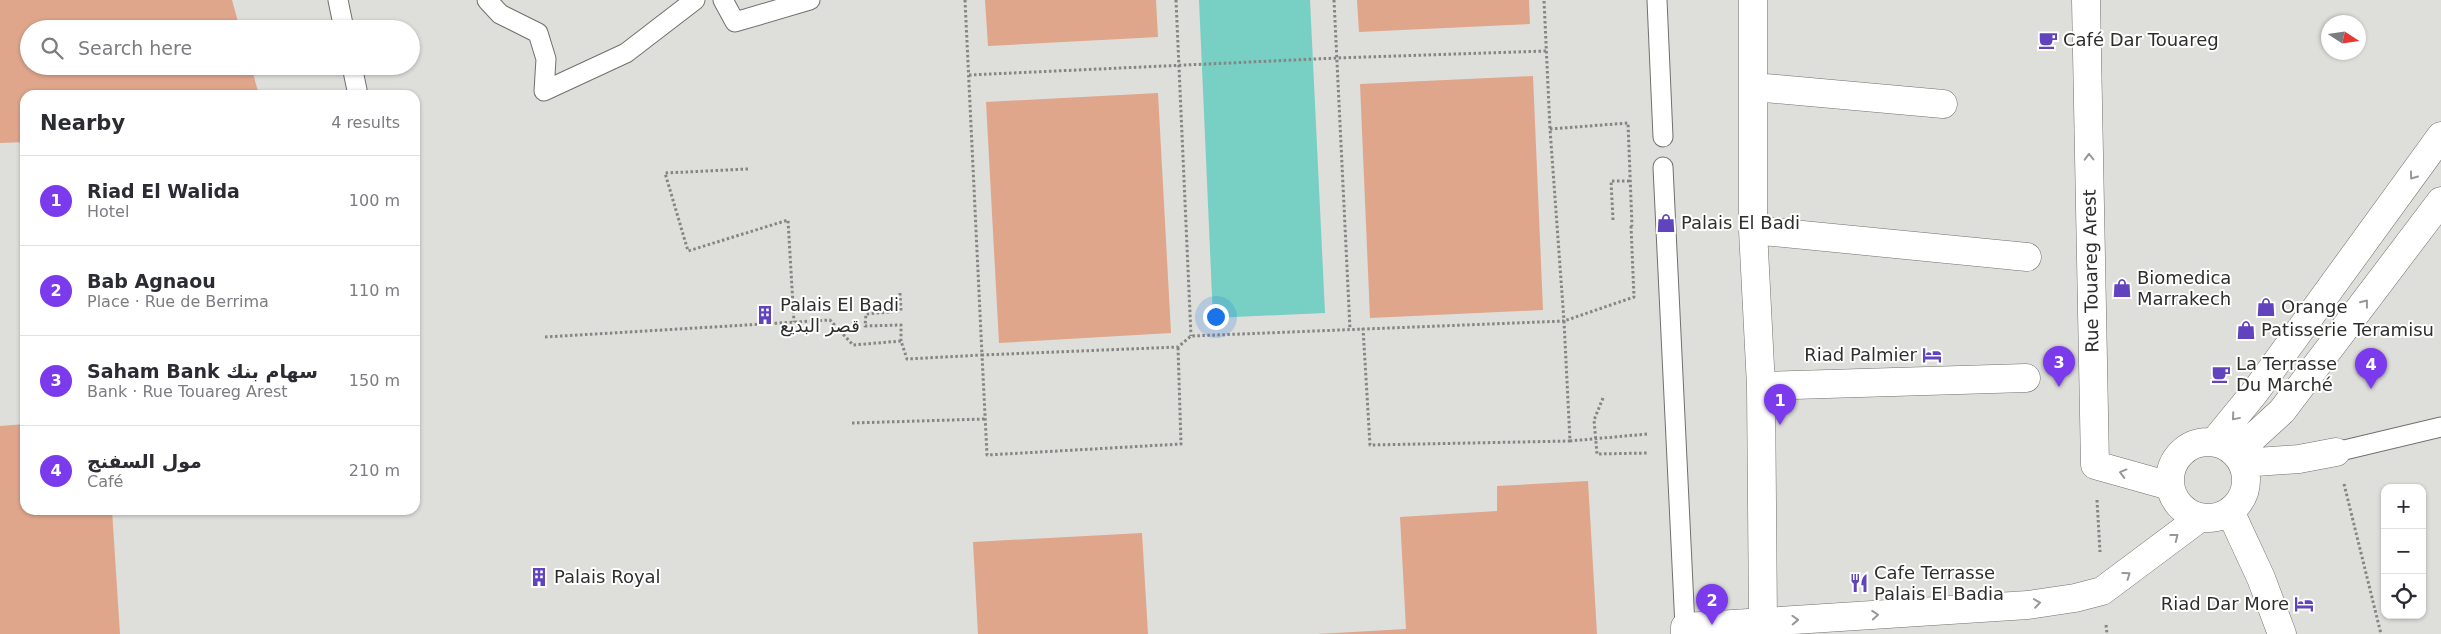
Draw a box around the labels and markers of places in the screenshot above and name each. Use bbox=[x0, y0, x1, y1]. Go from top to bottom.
cafe icon: Café Dar Touareg bbox=[2037, 29, 2059, 51]
place label: Café Dar Touareg bbox=[2063, 29, 2219, 50]
shop icon: Palais El Badi bbox=[1655, 212, 1677, 234]
place label: Palais El Badi bbox=[1681, 212, 1800, 233]
place label: Biomedica Marrakech bbox=[2137, 267, 2231, 309]
shop icon: Biomedica Marrakech bbox=[2111, 277, 2133, 299]
place label: Palais El Badi قصر البديع bbox=[780, 294, 899, 337]
shop icon: Orange bbox=[2255, 296, 2277, 318]
place label: Orange bbox=[2281, 296, 2348, 317]
building icon: Palais El Badi قصر البديع bbox=[754, 304, 776, 326]
shop icon: Patisserie Teramisu bbox=[2235, 319, 2257, 341]
place label: Patisserie Teramisu bbox=[2261, 319, 2434, 340]
place label: Riad Palmier bbox=[1804, 344, 1918, 365]
hotel icon: Riad Palmier bbox=[1921, 344, 1943, 366]
pin: 3 bbox=[2043, 346, 2075, 387]
pin: 4 bbox=[2355, 348, 2387, 389]
place label: La Terrasse Du Marché bbox=[2236, 353, 2337, 395]
cafe icon: La Terrasse Du Marché bbox=[2210, 363, 2232, 385]
pin: 1 bbox=[1764, 384, 1796, 425]
place label: Cafe Terrasse Palais El Badia bbox=[1874, 562, 2004, 604]
building icon: Palais Royal bbox=[528, 566, 550, 588]
place label: Palais Royal bbox=[554, 566, 661, 587]
restaurant icon: Cafe Terrasse Palais El Badia bbox=[1848, 572, 1870, 594]
pin: 2 bbox=[1696, 584, 1728, 625]
place label: Riad Dar More bbox=[2161, 593, 2289, 614]
hotel icon: Riad Dar More bbox=[2293, 593, 2315, 615]

